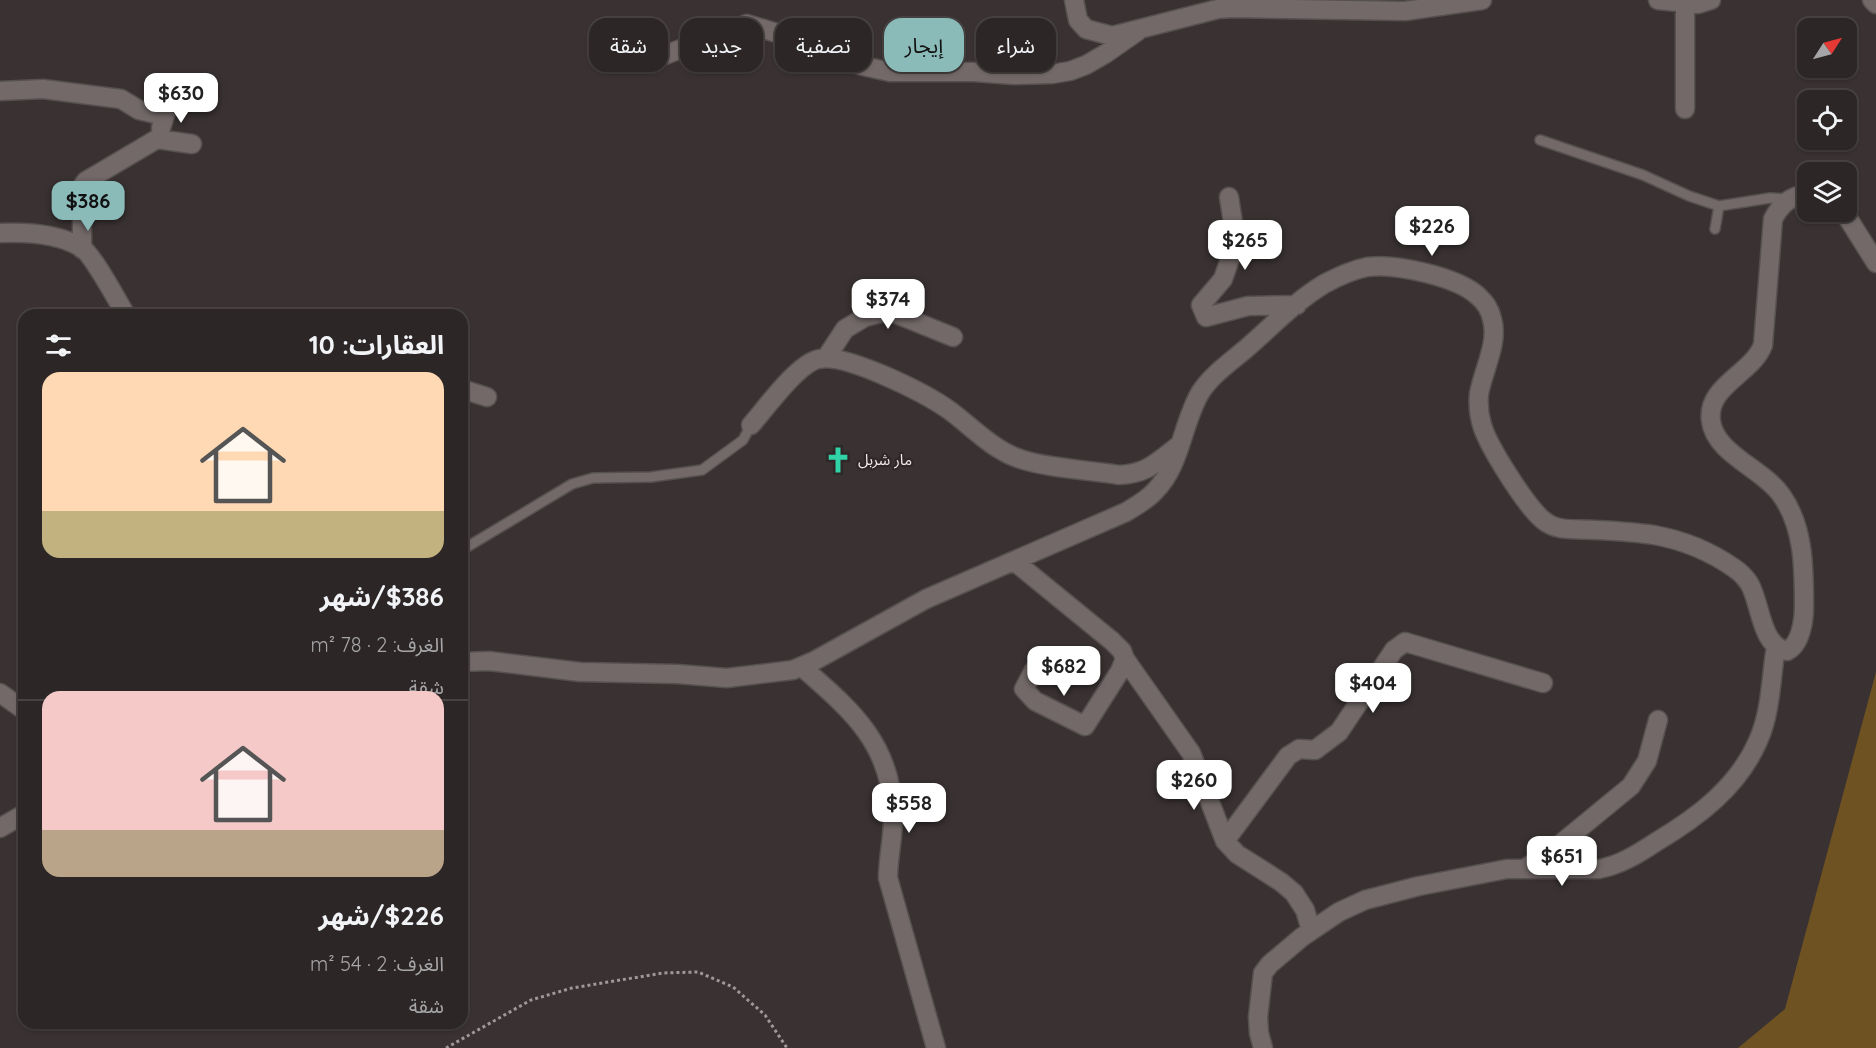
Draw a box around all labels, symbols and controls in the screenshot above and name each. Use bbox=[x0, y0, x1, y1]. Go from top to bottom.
chip: شقة bbox=[589, 18, 668, 72]
chip: جديد bbox=[680, 18, 763, 72]
chip: تصفية bbox=[775, 18, 872, 72]
chip: إيجار bbox=[884, 18, 964, 72]
chip: شراء bbox=[976, 18, 1056, 72]
north arrow bbox=[1797, 18, 1857, 78]
map controls bbox=[1797, 18, 1857, 222]
pin: $630 bbox=[145, 73, 217, 124]
text: $630 bbox=[158, 80, 204, 105]
button: locate bbox=[1797, 90, 1857, 150]
button: layers bbox=[1797, 162, 1857, 222]
pin: $386 bbox=[52, 181, 124, 232]
text: $386 bbox=[66, 188, 110, 213]
pin: $226 bbox=[1396, 206, 1468, 257]
text: $226 bbox=[1409, 213, 1455, 238]
pin: $265 bbox=[1209, 220, 1281, 271]
text: $265 bbox=[1222, 227, 1268, 252]
pin: $374 bbox=[852, 279, 924, 330]
text: $374 bbox=[866, 286, 910, 311]
text: العقارات: 10 bbox=[309, 328, 444, 361]
icon: filters bbox=[42, 329, 75, 362]
icon: home bbox=[189, 411, 297, 519]
church icon: مار شربل bbox=[823, 445, 853, 475]
place label: مار شربل bbox=[858, 450, 912, 469]
text: $386/شهر bbox=[320, 580, 444, 613]
text: الغرف: 2 · 78 m² bbox=[310, 632, 444, 657]
pin: $682 bbox=[1028, 646, 1100, 697]
text: $682 bbox=[1041, 653, 1087, 678]
pin: $404 bbox=[1337, 663, 1409, 714]
text: $404 bbox=[1349, 670, 1397, 695]
text: شقة bbox=[409, 674, 444, 699]
icon: home bbox=[189, 730, 297, 838]
pin: $260 bbox=[1158, 760, 1230, 811]
text: $260 bbox=[1171, 767, 1217, 792]
pin: $558 bbox=[873, 783, 945, 834]
text: $558 bbox=[886, 790, 932, 815]
pin: $651 bbox=[1526, 836, 1598, 887]
text: $651 bbox=[1541, 843, 1583, 868]
text: $226/شهر bbox=[318, 899, 444, 932]
text: الغرف: 2 · 54 m² bbox=[310, 951, 444, 976]
text: شقة bbox=[409, 993, 444, 1018]

